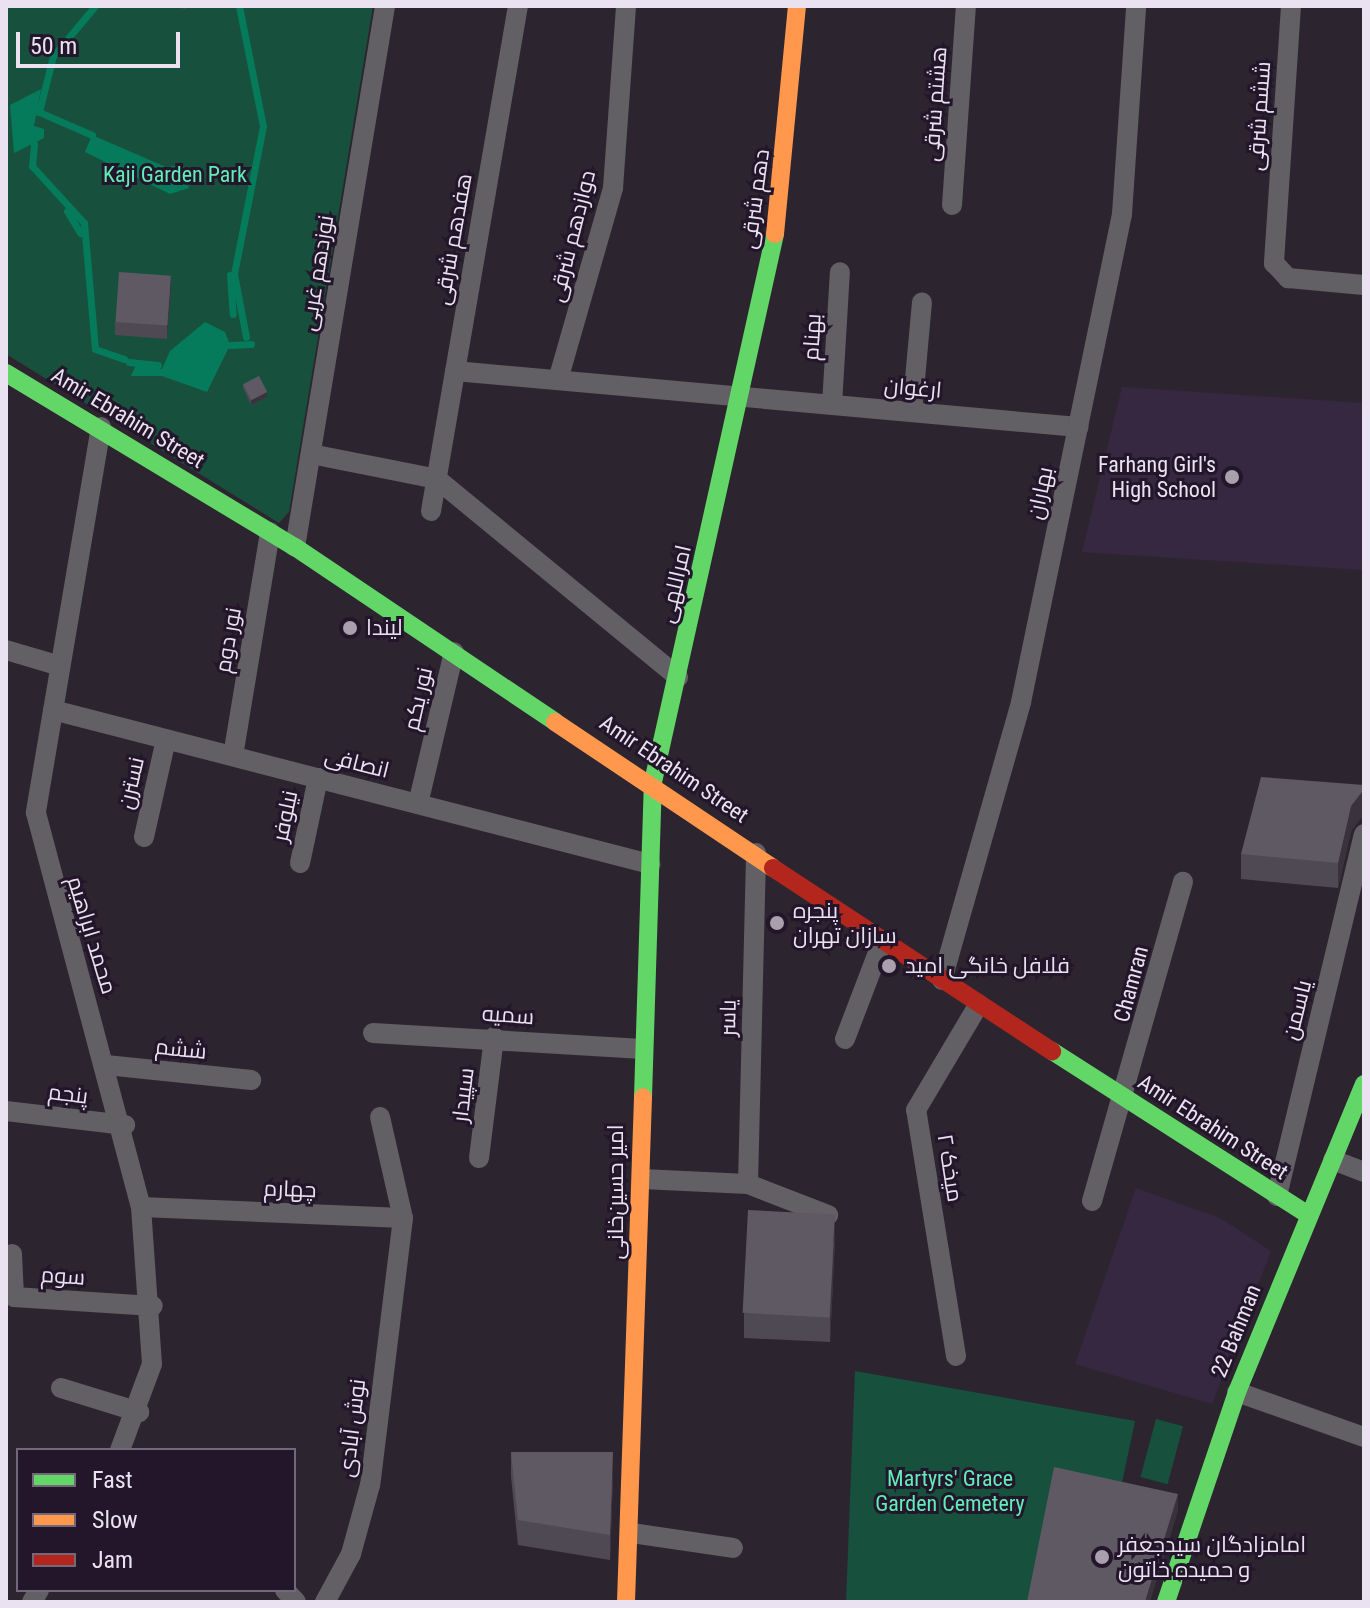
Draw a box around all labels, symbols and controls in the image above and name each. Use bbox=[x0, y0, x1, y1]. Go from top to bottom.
scale bar bbox=[20, 16, 184, 66]
text: 50 m bbox=[30, 32, 77, 60]
street label: هشتم شرقی bbox=[918, 46, 952, 162]
street label: ششم شرقی bbox=[1242, 60, 1276, 172]
street label: دهم شرقی bbox=[735, 147, 775, 251]
park label: Kaji Garden Park bbox=[103, 162, 247, 188]
street label: دوازدهم شرقی bbox=[543, 167, 601, 305]
street label: هفدهم شرقی bbox=[428, 171, 478, 307]
street label: نوزدهم غربی bbox=[295, 213, 339, 333]
street label: بهنام bbox=[798, 313, 826, 361]
street label: Amir Ebrahim Street bbox=[47, 362, 209, 474]
street label: ارغوان bbox=[883, 372, 943, 404]
place label: Farhang Girl's High School bbox=[1098, 451, 1216, 502]
street label: بهاران bbox=[1022, 464, 1058, 522]
marker: Farhang Girl's High School bbox=[1223, 468, 1241, 486]
street label: امراللهی bbox=[653, 542, 697, 626]
street label: نور دوم bbox=[209, 605, 247, 675]
place label: لیندا bbox=[366, 615, 403, 641]
marker: لیندا bbox=[341, 619, 359, 637]
street label: نور یکم bbox=[398, 665, 438, 733]
street label: Amir Ebrahim Street bbox=[595, 710, 753, 828]
street label: انصافی bbox=[322, 742, 392, 784]
street label: نسترن bbox=[112, 754, 150, 812]
street label: نیلوفر bbox=[267, 788, 303, 844]
street label: محمد ابراهیم bbox=[62, 873, 122, 997]
place label: پنجره سازان تهران bbox=[793, 897, 897, 948]
marker: پنجره سازان تهران bbox=[768, 914, 786, 932]
street label: Chamran bbox=[1108, 943, 1154, 1025]
place label: فلافل خانگی امید bbox=[905, 953, 1070, 979]
marker: فلافل خانگی امید bbox=[880, 957, 898, 975]
street label: یاسمن bbox=[1277, 977, 1317, 1043]
street label: یاسر bbox=[714, 999, 742, 1037]
street label: سمیه bbox=[481, 1000, 535, 1030]
street label: ششم bbox=[154, 1033, 208, 1065]
street label: سپیدار bbox=[447, 1066, 479, 1124]
street label: Amir Ebrahim Street bbox=[1133, 1069, 1293, 1185]
street label: پنجم bbox=[46, 1078, 90, 1110]
street label: امیر حسین‌خانی bbox=[603, 1124, 629, 1260]
street label: میخک ۲ bbox=[932, 1132, 968, 1204]
street label: چهارم bbox=[263, 1175, 317, 1203]
street label: سوم bbox=[40, 1261, 86, 1291]
street label: 22 Bahman bbox=[1205, 1281, 1267, 1381]
street label: نوش آبادی bbox=[333, 1377, 371, 1479]
legend bbox=[16, 1448, 296, 1592]
park label: Martyrs' Grace Garden Cemetery bbox=[875, 1465, 1025, 1516]
text: Fast bbox=[92, 1466, 133, 1494]
text: Slow bbox=[92, 1506, 138, 1534]
place label: امامزادگان سیدجعفر و حمیده خاتون bbox=[1118, 1531, 1306, 1582]
text: Jam bbox=[92, 1546, 133, 1574]
marker: امامزادگان سیدجعفر و حمیده خاتون bbox=[1093, 1548, 1111, 1566]

